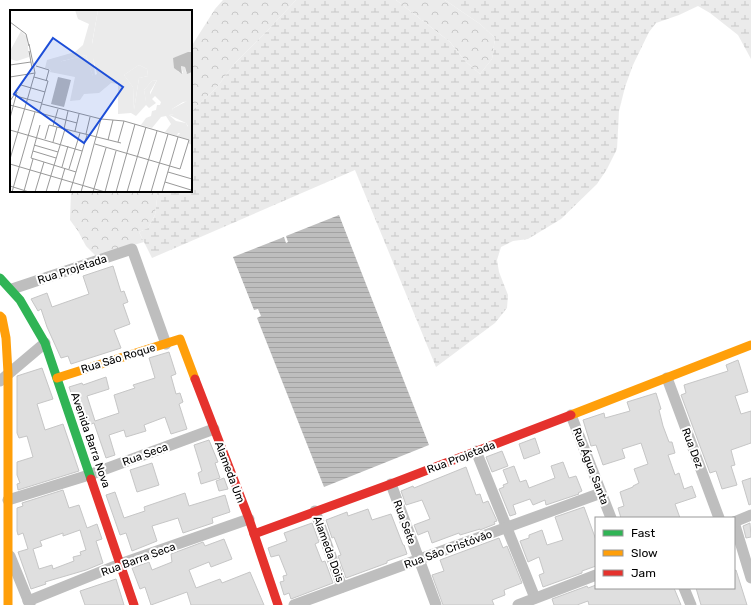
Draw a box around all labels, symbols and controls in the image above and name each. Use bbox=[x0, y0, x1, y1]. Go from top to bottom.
inset map bbox=[10, 10, 192, 192]
street label: Rua Projetada bbox=[36, 252, 108, 287]
street label: Rua São Roque bbox=[79, 341, 157, 376]
street label: Avenida Barra Nova bbox=[68, 391, 113, 489]
street label: Rua Água Santa bbox=[570, 426, 611, 507]
street label: Rua Dez bbox=[679, 426, 706, 470]
street label: Rua Projetada bbox=[425, 439, 497, 476]
street label: Rua Seca bbox=[121, 440, 170, 469]
street label: Alameda Um bbox=[212, 440, 247, 505]
street label: Rua Sete bbox=[391, 498, 419, 546]
street label: Alameda Dois bbox=[311, 514, 347, 584]
legend bbox=[595, 517, 735, 589]
text: Fast bbox=[631, 526, 655, 540]
street label: Rua São Cristóvão bbox=[402, 527, 494, 571]
street label: Rua Barra Seca bbox=[99, 540, 177, 579]
text: Slow bbox=[631, 546, 658, 560]
text: Jam bbox=[631, 566, 656, 580]

